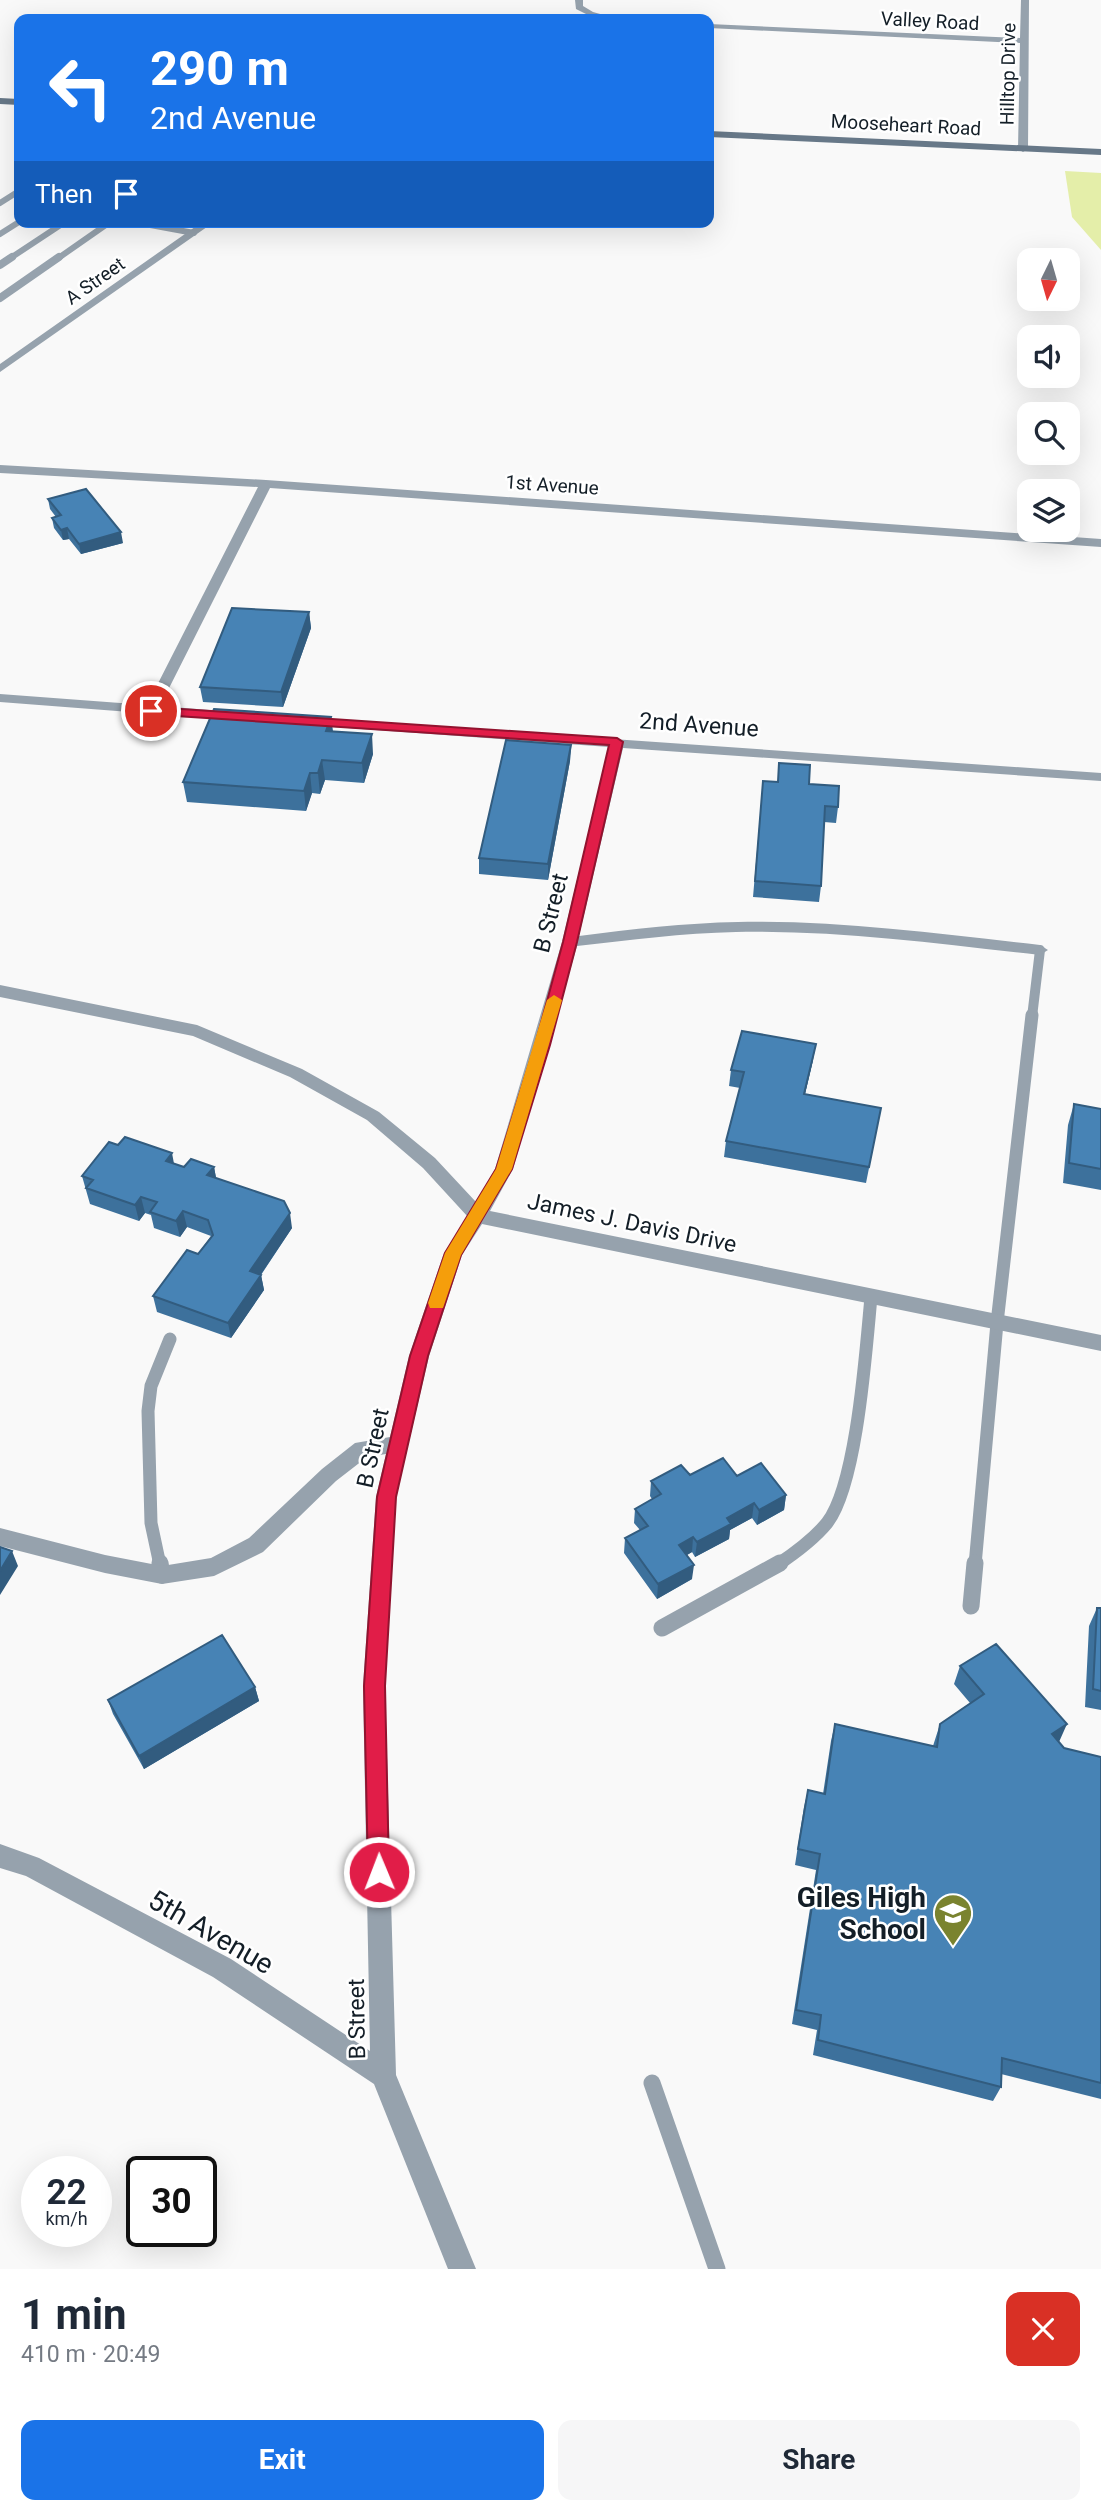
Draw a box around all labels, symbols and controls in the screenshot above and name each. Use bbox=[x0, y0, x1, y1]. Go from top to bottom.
street label: Valley Road bbox=[880, 7, 980, 35]
street label: Hilltop Drive bbox=[996, 23, 1020, 125]
text: 290 m bbox=[150, 40, 289, 97]
icon: left bbox=[35, 42, 126, 133]
text: 2nd Avenue bbox=[150, 99, 316, 137]
street label: Mooseheart Road bbox=[830, 110, 982, 140]
icon: arrive bbox=[107, 175, 145, 213]
text: Then bbox=[35, 179, 93, 209]
north arrow bbox=[1017, 248, 1080, 312]
map controls bbox=[1017, 248, 1080, 542]
street label: A Street bbox=[61, 252, 129, 310]
button: sound bbox=[1017, 325, 1080, 388]
button: search bbox=[1017, 402, 1080, 465]
street label: 1st Avenue bbox=[505, 470, 599, 500]
button: layers bbox=[1017, 479, 1080, 542]
pin bbox=[121, 681, 181, 741]
icon: arrive bbox=[132, 692, 170, 730]
street label: 2nd Avenue bbox=[638, 707, 760, 743]
street label: B Street bbox=[528, 871, 574, 955]
street label: James J. Davis Drive bbox=[525, 1188, 739, 1258]
street label: B Street bbox=[351, 1406, 395, 1490]
position arrow bbox=[342, 1835, 416, 1909]
place label: Giles High School bbox=[797, 1881, 926, 1946]
street label: 5th Avenue bbox=[143, 1883, 279, 1981]
school or university icon: Giles High School bbox=[932, 1892, 974, 1947]
street label: B Street bbox=[343, 1978, 371, 2060]
speed limit sign: 30 bbox=[126, 2156, 217, 2247]
text: 22 bbox=[46, 2172, 87, 2213]
text: km/h bbox=[45, 2208, 88, 2229]
text: 1 min bbox=[21, 2290, 127, 2339]
button: close bbox=[1006, 2292, 1080, 2366]
text: 410 m · 20:49 bbox=[21, 2341, 160, 2368]
button: Exit bbox=[21, 2420, 544, 2500]
button: Share bbox=[558, 2420, 1080, 2500]

